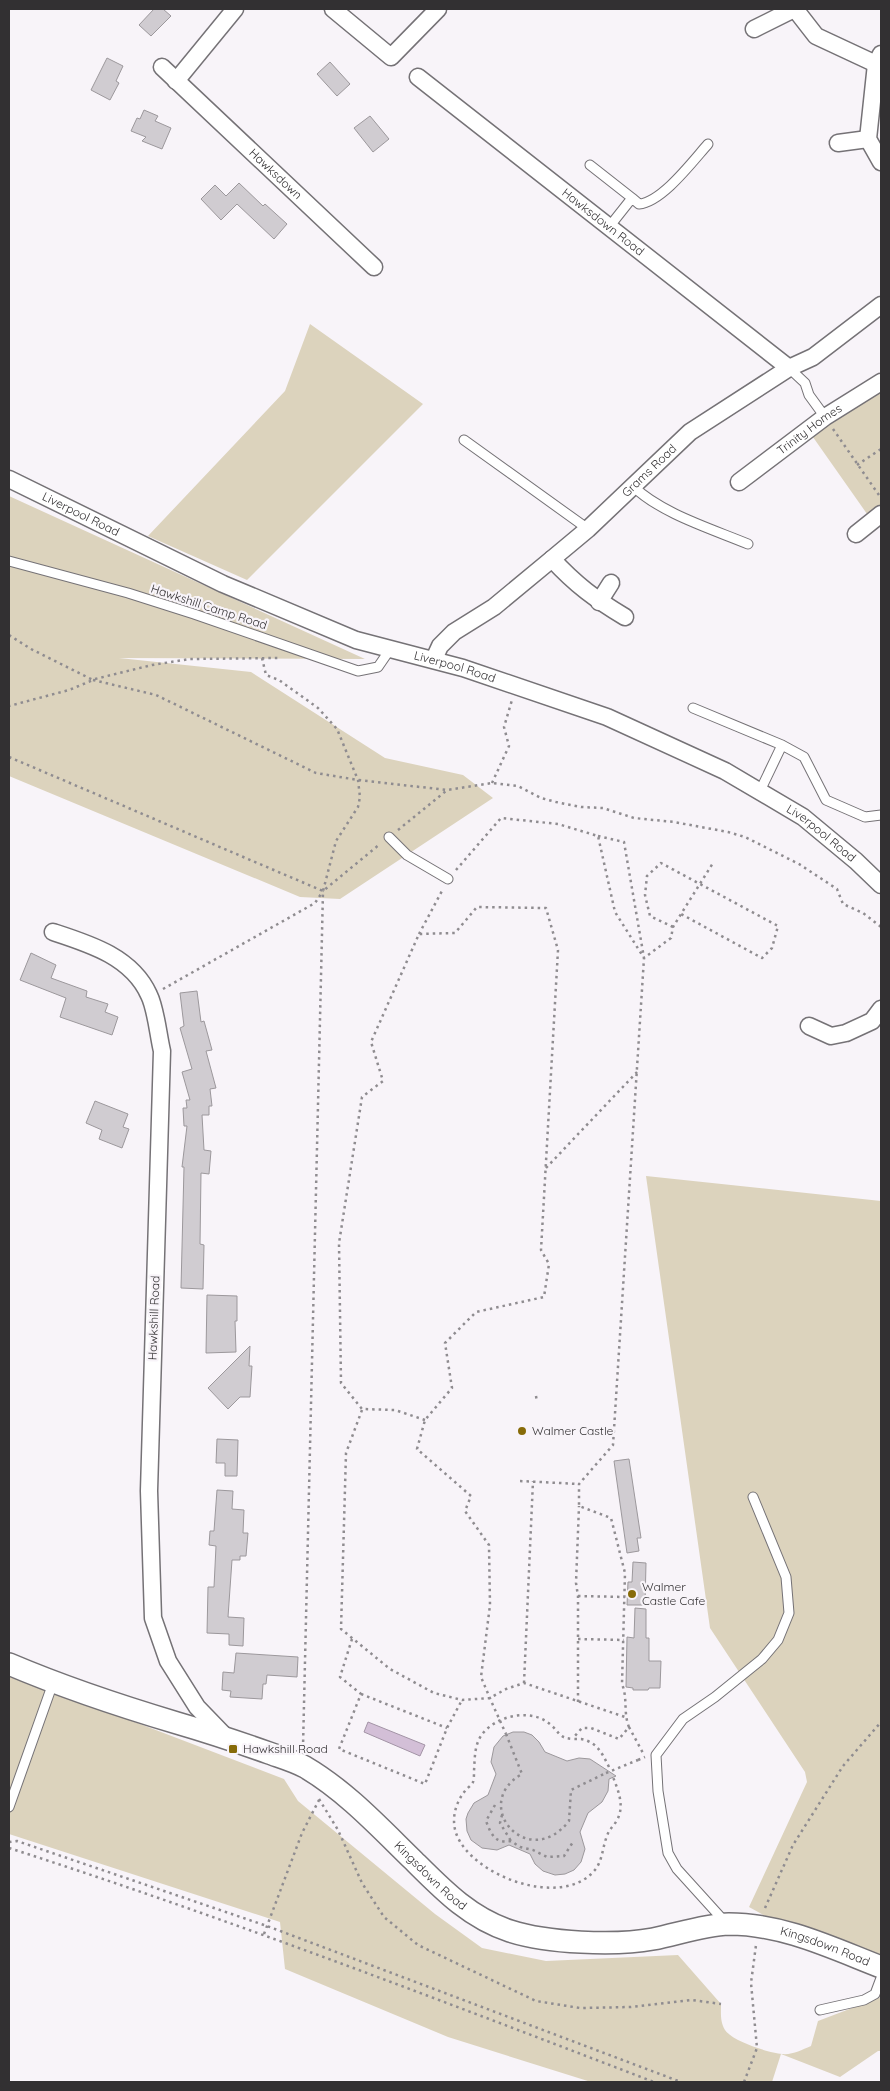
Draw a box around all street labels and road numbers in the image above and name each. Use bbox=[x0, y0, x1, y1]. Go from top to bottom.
street label: Hawksdown bbox=[246, 145, 305, 202]
street label: Hawksdown Road bbox=[559, 185, 647, 259]
street label: Trinity Homes bbox=[774, 400, 845, 458]
street label: Grams Road bbox=[618, 441, 679, 500]
street label: Liverpool Road bbox=[40, 488, 122, 539]
street label: Hawkshill Camp Road bbox=[149, 581, 269, 632]
street label: Liverpool Road bbox=[412, 647, 498, 686]
street label: Liverpool Road bbox=[784, 801, 859, 865]
street label: Hawkshill Road bbox=[145, 1275, 162, 1361]
street label: Kingsdown Road bbox=[391, 1838, 470, 1913]
street label: Kingsdown Road bbox=[779, 1923, 872, 1969]

